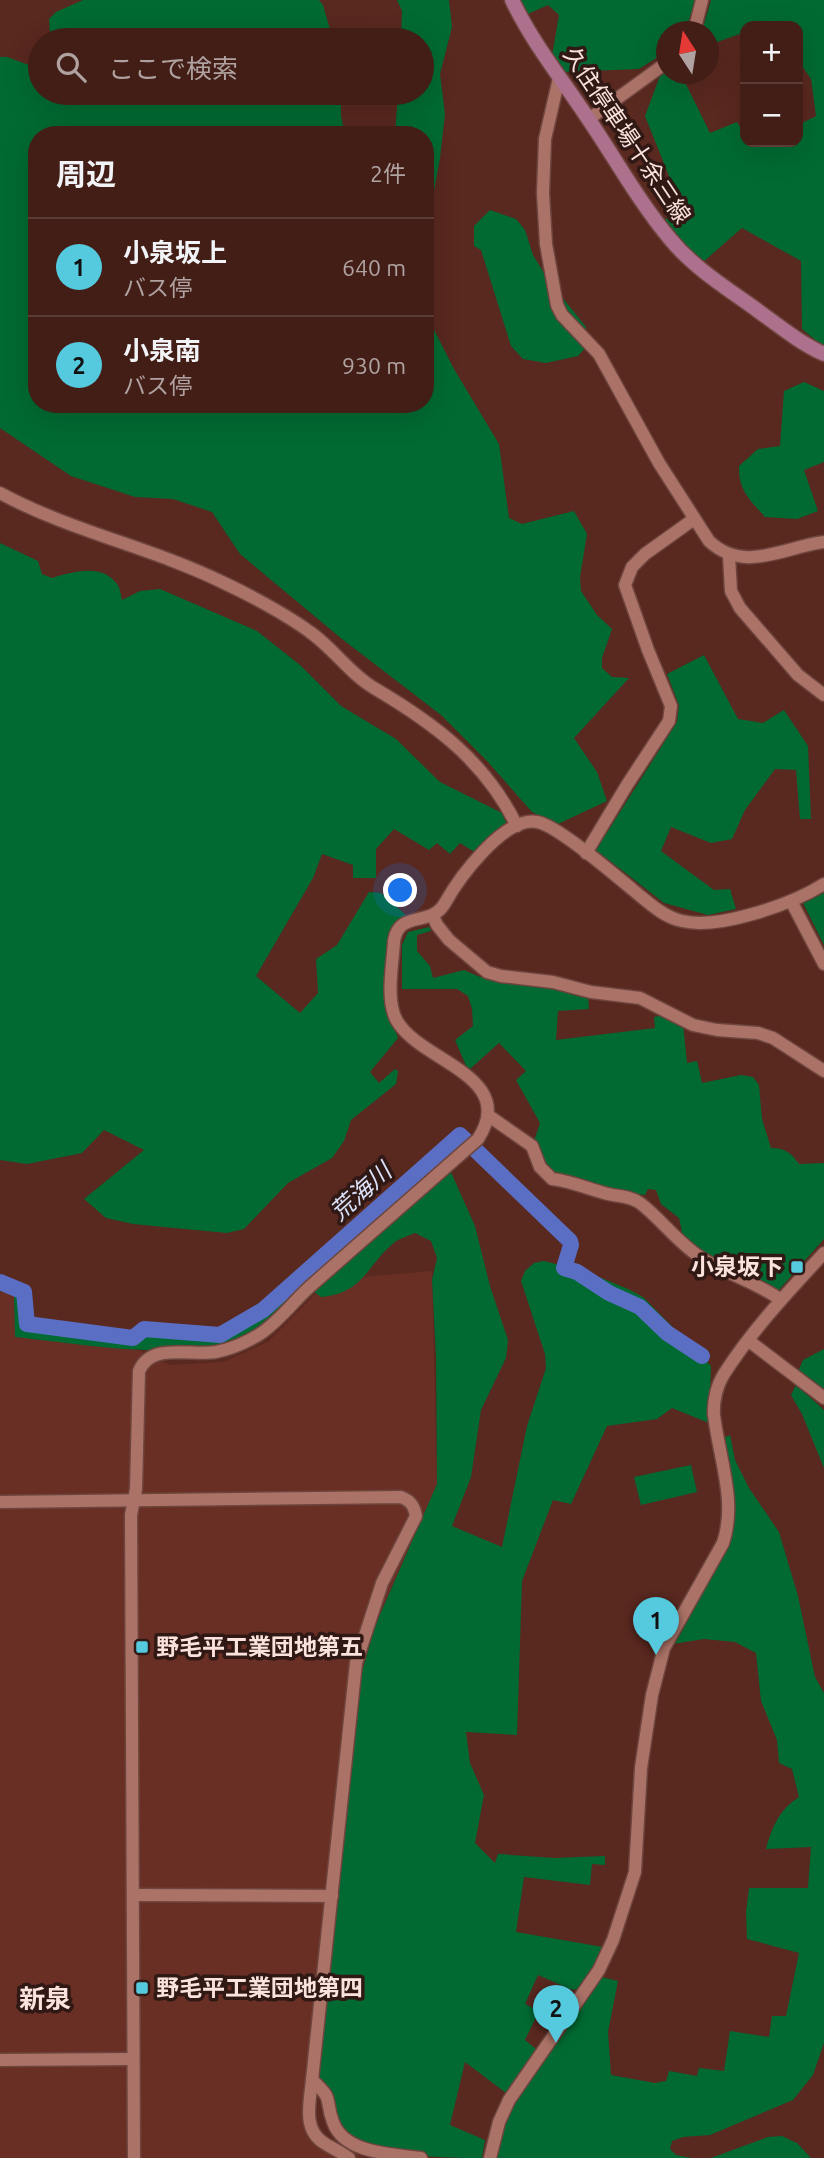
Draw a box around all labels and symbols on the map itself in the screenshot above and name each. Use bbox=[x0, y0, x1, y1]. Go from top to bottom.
north arrow bbox=[656, 21, 719, 84]
street label: 久住停車場十余三線 bbox=[559, 42, 696, 228]
your location bbox=[383, 873, 417, 907]
water label: 荒海川 bbox=[325, 1155, 399, 1226]
place label: 小泉坂下 bbox=[691, 1254, 783, 1279]
marker: 小泉坂下 bbox=[789, 1259, 805, 1275]
pin: 1 bbox=[633, 1597, 679, 1655]
place label: 野毛平工業団地第五 bbox=[156, 1634, 363, 1659]
marker: 野毛平工業団地第五 bbox=[134, 1639, 150, 1655]
place label: 野毛平工業団地第四 bbox=[156, 1975, 363, 2000]
marker: 野毛平工業団地第四 bbox=[134, 1980, 150, 1996]
district label: 新泉 bbox=[19, 1984, 71, 2013]
pin: 2 bbox=[533, 1985, 579, 2043]

